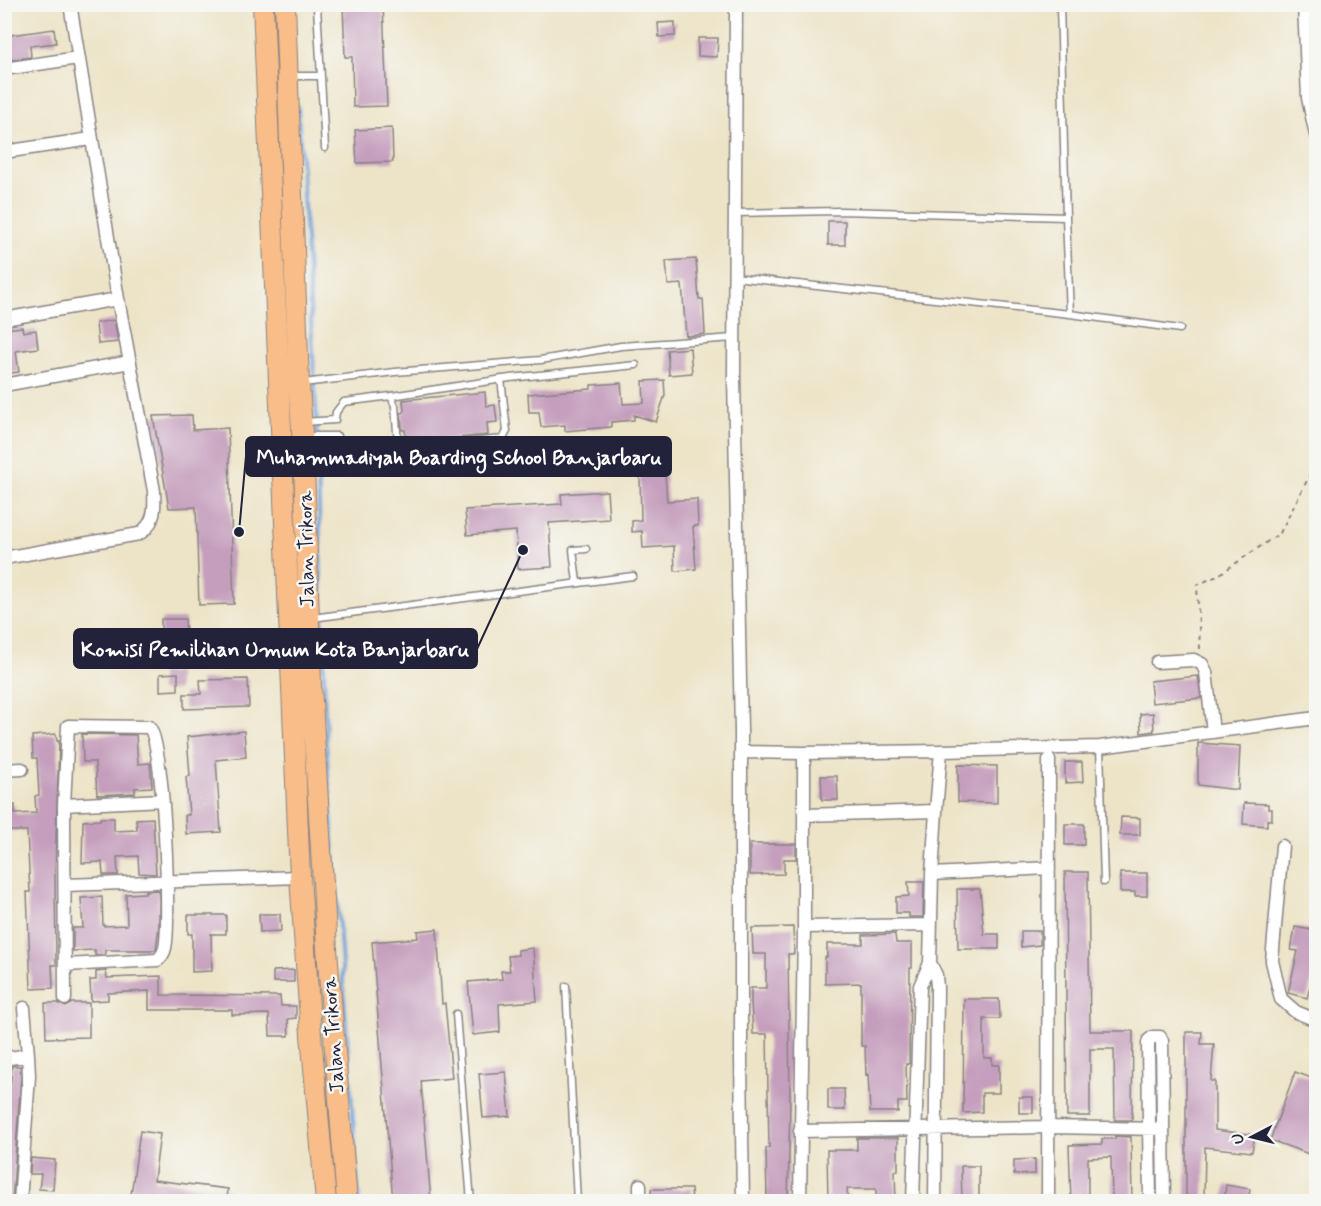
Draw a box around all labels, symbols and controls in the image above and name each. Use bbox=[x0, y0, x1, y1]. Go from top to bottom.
callout: Muhammadiyah Boarding School Banjarbaru bbox=[246, 437, 671, 476]
text: Muhammadiyah Boarding School Banjarbaru bbox=[256, 444, 662, 474]
street label: Jalan Trikora bbox=[292, 489, 322, 608]
callout: Komisi Pemilihan Umum Kota Banjarbaru bbox=[74, 629, 477, 668]
text: Komisi Pemilihan Umum Kota Banjarbaru bbox=[81, 636, 470, 664]
street label: Jalan Trikora bbox=[316, 975, 352, 1094]
north arrow bbox=[1222, 1107, 1282, 1167]
text: U bbox=[1228, 1132, 1250, 1145]

